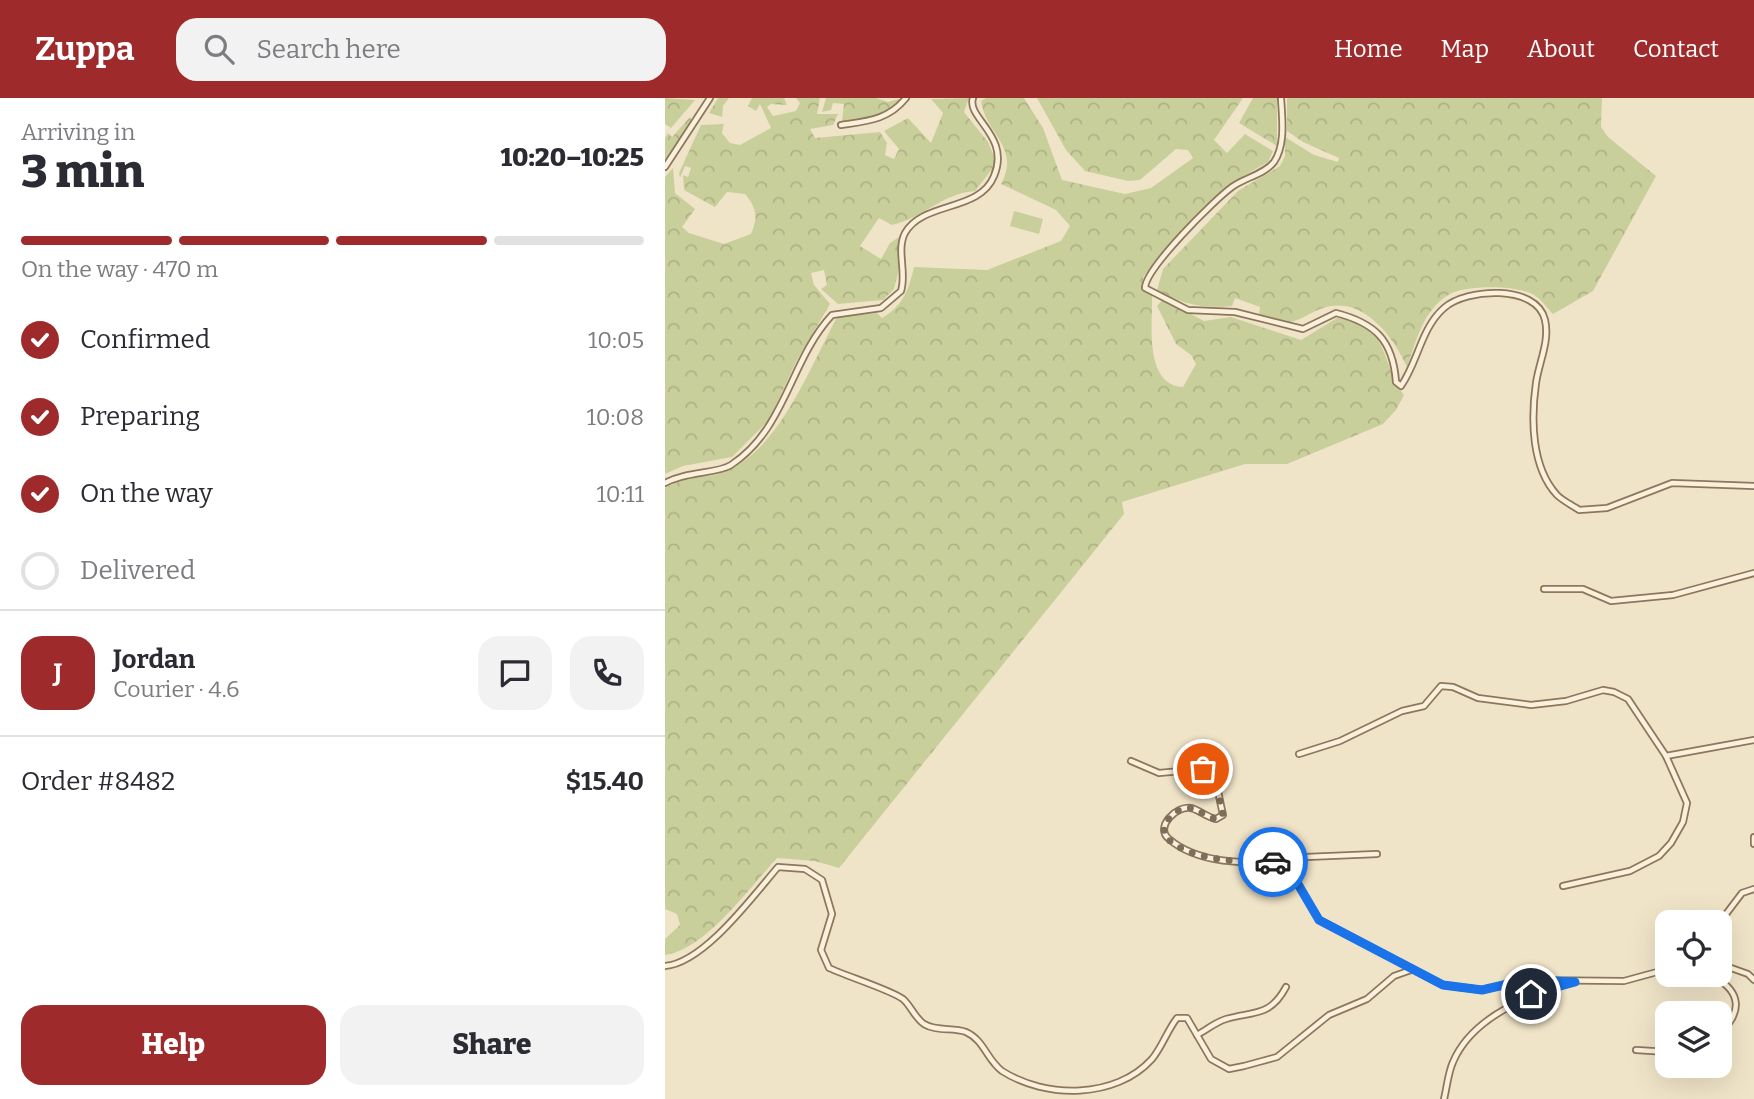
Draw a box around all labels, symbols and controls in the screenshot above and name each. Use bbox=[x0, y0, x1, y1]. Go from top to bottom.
search box bbox=[176, 18, 666, 81]
text: Zuppa bbox=[35, 29, 134, 69]
icon: search bbox=[200, 30, 238, 68]
text: Search here bbox=[256, 34, 401, 65]
text: Home bbox=[1334, 35, 1403, 63]
text: Map bbox=[1441, 35, 1489, 63]
text: About bbox=[1527, 35, 1595, 63]
text: Contact bbox=[1633, 35, 1719, 63]
text: Arriving in bbox=[21, 118, 135, 146]
text: 10:20–10:25 bbox=[501, 142, 644, 173]
text: 3 min bbox=[21, 144, 144, 199]
text: On the way · 470 m bbox=[21, 255, 218, 283]
icon: check bbox=[21, 321, 59, 359]
text: Confirmed bbox=[80, 324, 210, 355]
text: 10:05 bbox=[588, 326, 644, 354]
icon: check bbox=[21, 398, 59, 436]
text: Preparing bbox=[80, 401, 200, 432]
text: 10:08 bbox=[587, 403, 644, 431]
icon: check bbox=[21, 475, 59, 513]
text: On the way bbox=[80, 478, 213, 509]
text: 10:11 bbox=[596, 480, 644, 508]
text: Delivered bbox=[80, 555, 195, 586]
button: chat bbox=[478, 636, 552, 710]
button: phone bbox=[570, 636, 644, 710]
text: Jordan bbox=[113, 644, 195, 675]
text: J bbox=[54, 658, 62, 689]
text: Courier · 4.6 bbox=[113, 675, 240, 703]
pin bbox=[1173, 739, 1233, 799]
icon: bag bbox=[1184, 750, 1222, 788]
text: Order #8482 bbox=[21, 766, 175, 797]
text: $15.40 bbox=[565, 766, 644, 797]
courier bbox=[1238, 827, 1308, 897]
icon: car bbox=[1254, 843, 1292, 881]
map controls bbox=[1655, 910, 1732, 1078]
button: locate bbox=[1655, 910, 1732, 987]
pin bbox=[1501, 964, 1561, 1024]
icon: home bbox=[1512, 975, 1550, 1013]
button: layers bbox=[1655, 1001, 1732, 1078]
button: Help bbox=[21, 1005, 326, 1085]
button: Share bbox=[340, 1005, 644, 1085]

